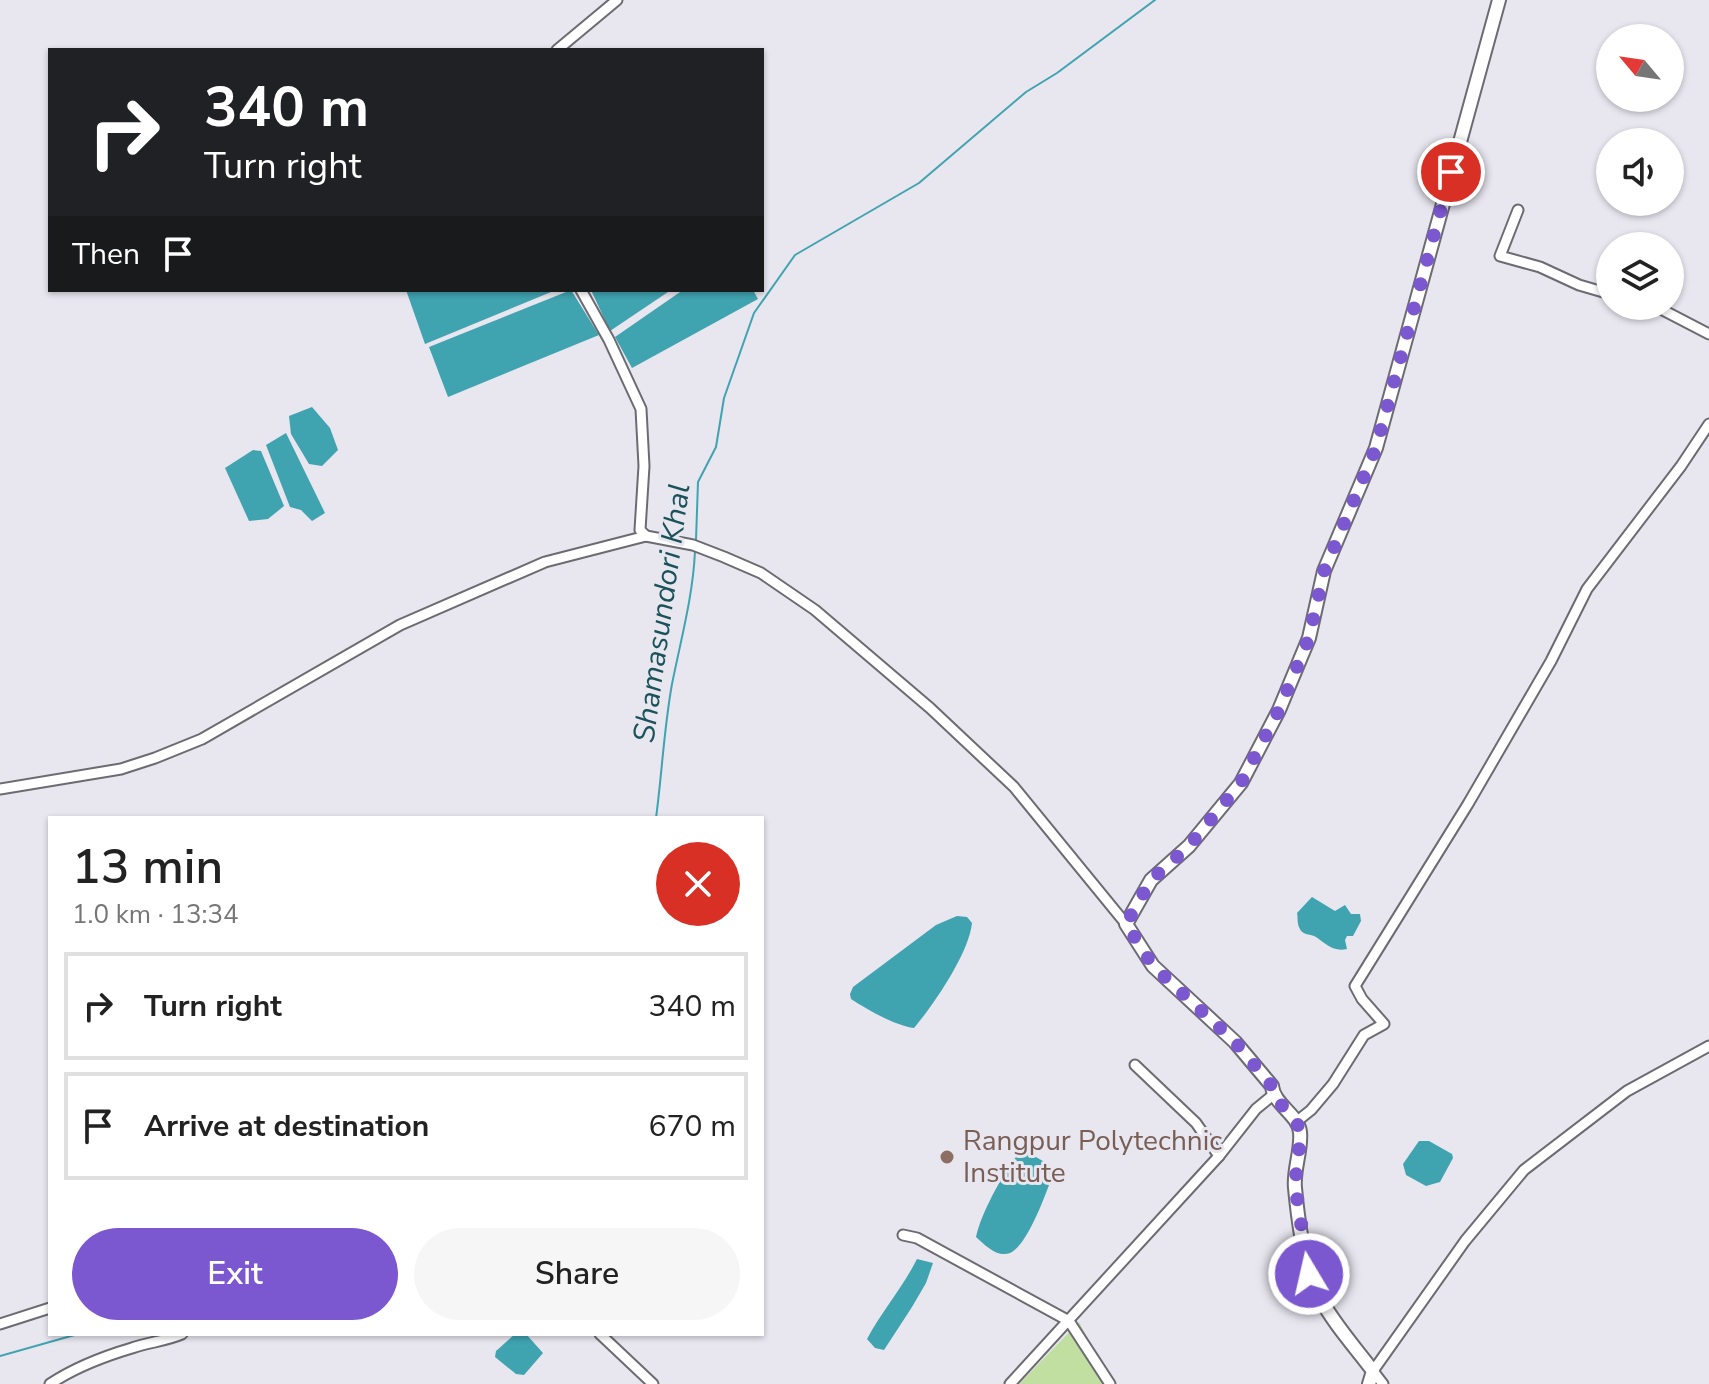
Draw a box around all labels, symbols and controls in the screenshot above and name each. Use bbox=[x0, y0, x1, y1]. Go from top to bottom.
north arrow bbox=[1596, 24, 1684, 112]
map controls bbox=[1596, 24, 1684, 320]
text: 340 m bbox=[204, 69, 369, 146]
icon: right bbox=[72, 80, 176, 184]
button: sound bbox=[1596, 128, 1684, 216]
pin bbox=[1417, 138, 1485, 206]
text: Turn right bbox=[204, 142, 361, 191]
icon: arrive bbox=[1429, 150, 1473, 194]
icon: arrive bbox=[156, 232, 200, 276]
button: layers bbox=[1596, 232, 1684, 320]
text: Then bbox=[72, 234, 140, 275]
water label: Shamasundori Khal bbox=[624, 481, 700, 745]
text: 13 min bbox=[72, 834, 223, 900]
button: close bbox=[656, 842, 740, 926]
text: 1.0 km · 13:34 bbox=[72, 897, 239, 932]
icon: right bbox=[76, 984, 120, 1028]
text: Turn right bbox=[144, 986, 282, 1027]
text: 340 m bbox=[649, 986, 736, 1027]
icon: arrive bbox=[76, 1104, 120, 1148]
text: Arrive at destination bbox=[144, 1106, 429, 1147]
text: 670 m bbox=[649, 1106, 736, 1147]
place label: Rangpur Polytechnic Institute bbox=[963, 1122, 1222, 1192]
marker: Rangpur Polytechnic Institute bbox=[938, 1148, 956, 1166]
button: Exit bbox=[72, 1228, 398, 1320]
button: Share bbox=[414, 1228, 740, 1320]
position arrow bbox=[1267, 1232, 1351, 1316]

